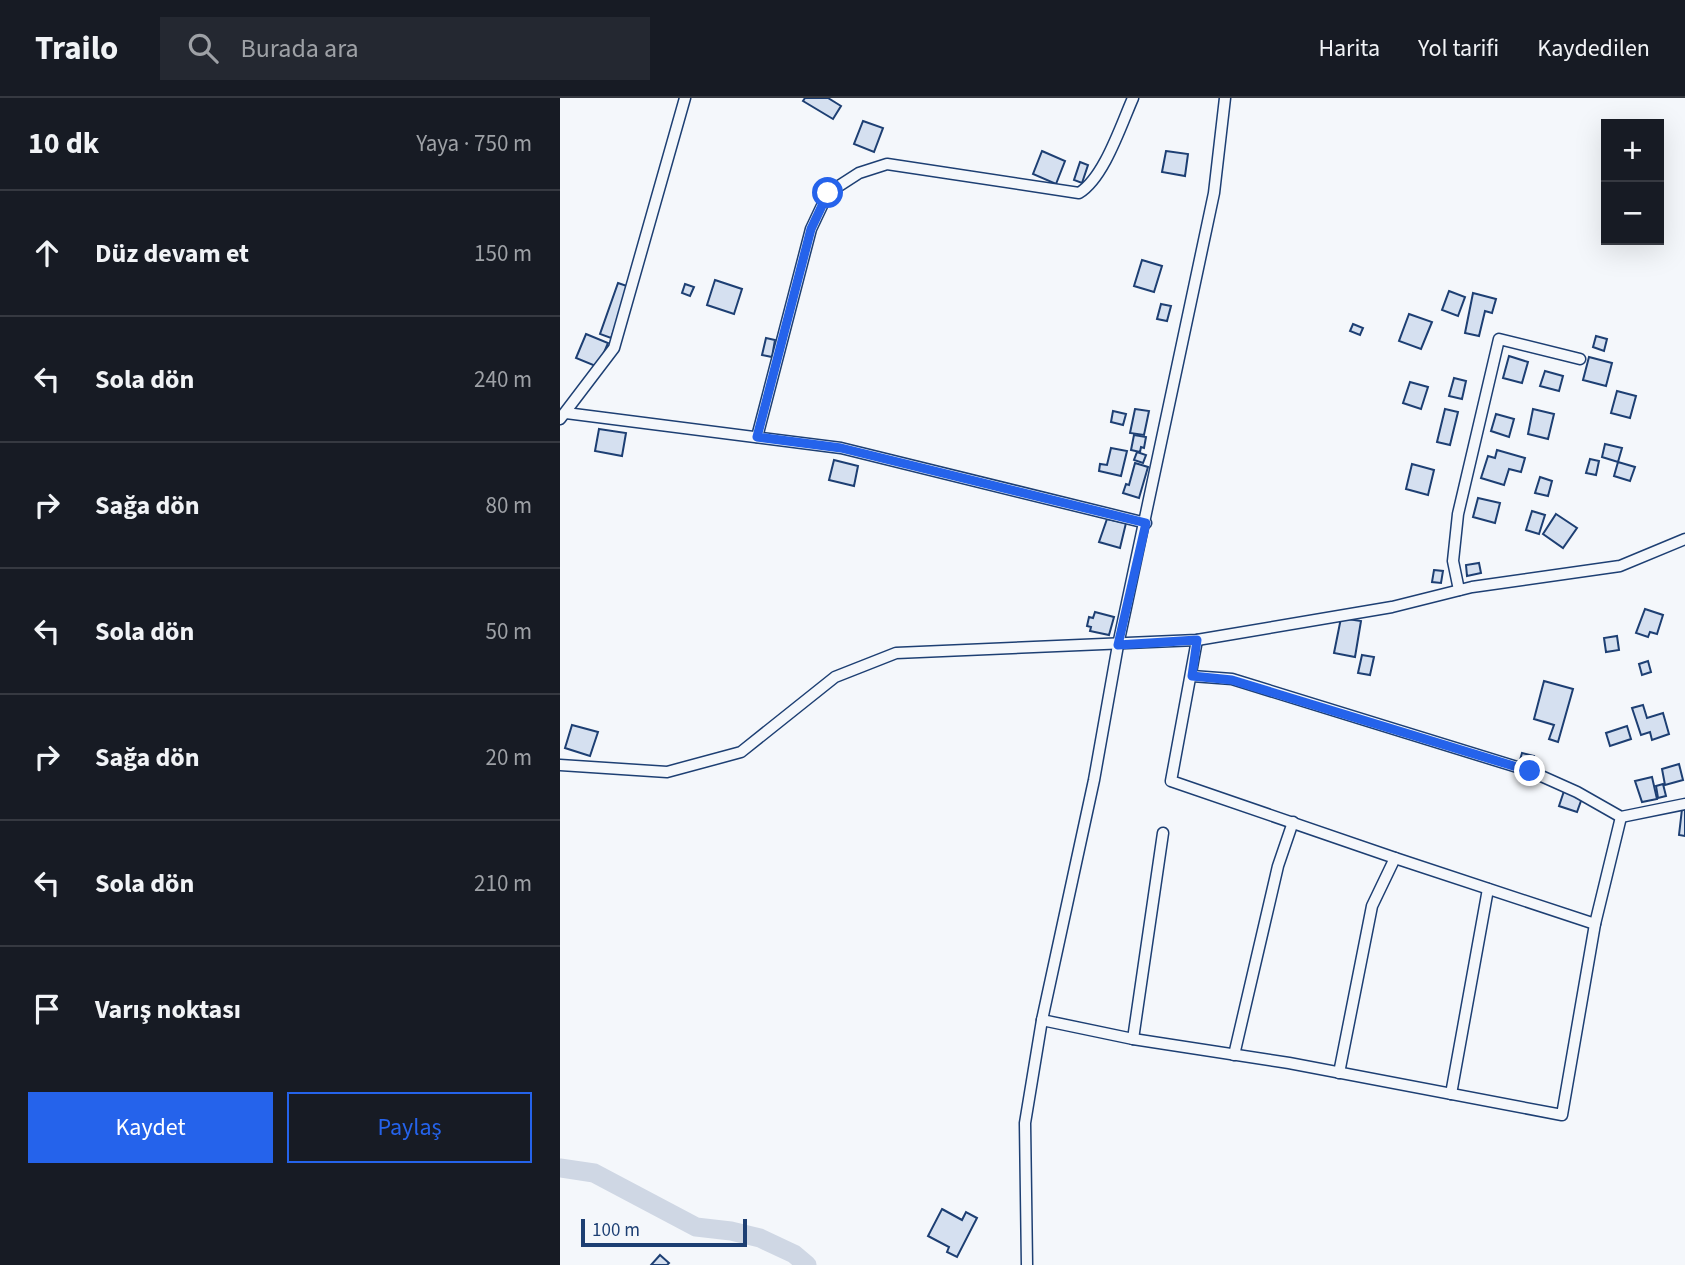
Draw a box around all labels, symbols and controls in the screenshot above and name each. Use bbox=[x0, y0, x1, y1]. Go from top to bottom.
search box bbox=[160, 17, 650, 80]
text: Trailo bbox=[35, 25, 118, 72]
icon: search bbox=[184, 29, 222, 67]
text: Burada ara bbox=[240, 30, 359, 67]
text: Harita bbox=[1318, 31, 1380, 66]
text: Yol tarifi bbox=[1418, 31, 1499, 66]
text: Kaydedilen bbox=[1537, 31, 1650, 66]
map controls bbox=[1601, 119, 1664, 245]
button: + bbox=[1601, 119, 1664, 182]
text: 10 dk bbox=[28, 122, 99, 165]
text: Yaya · 750 m bbox=[416, 127, 532, 160]
route start bbox=[812, 177, 843, 208]
button: − bbox=[1601, 182, 1664, 245]
icon: ahead bbox=[28, 234, 66, 272]
text: Düz devam et bbox=[95, 235, 249, 272]
text: 150 m bbox=[474, 237, 532, 270]
icon: left bbox=[28, 360, 66, 398]
text: Sola dön bbox=[95, 361, 194, 398]
text: 240 m bbox=[474, 363, 532, 396]
icon: right bbox=[28, 486, 66, 524]
text: Sağa dön bbox=[95, 487, 200, 524]
text: 80 m bbox=[485, 489, 532, 522]
icon: left bbox=[28, 612, 66, 650]
text: Sola dön bbox=[95, 613, 194, 650]
text: 50 m bbox=[485, 615, 532, 648]
icon: right bbox=[28, 738, 66, 776]
text: Sağa dön bbox=[95, 739, 200, 776]
text: 20 m bbox=[485, 741, 532, 774]
route end bbox=[1514, 755, 1545, 786]
icon: left bbox=[28, 864, 66, 902]
text: Sola dön bbox=[95, 865, 194, 902]
text: 210 m bbox=[474, 867, 532, 900]
icon: arrive bbox=[28, 990, 66, 1028]
text: Varış noktası bbox=[95, 991, 241, 1028]
button: Kaydet bbox=[28, 1092, 273, 1163]
button: Paylaş bbox=[287, 1092, 532, 1163]
scale bar bbox=[581, 1216, 747, 1248]
text: 100 m bbox=[592, 1217, 640, 1244]

